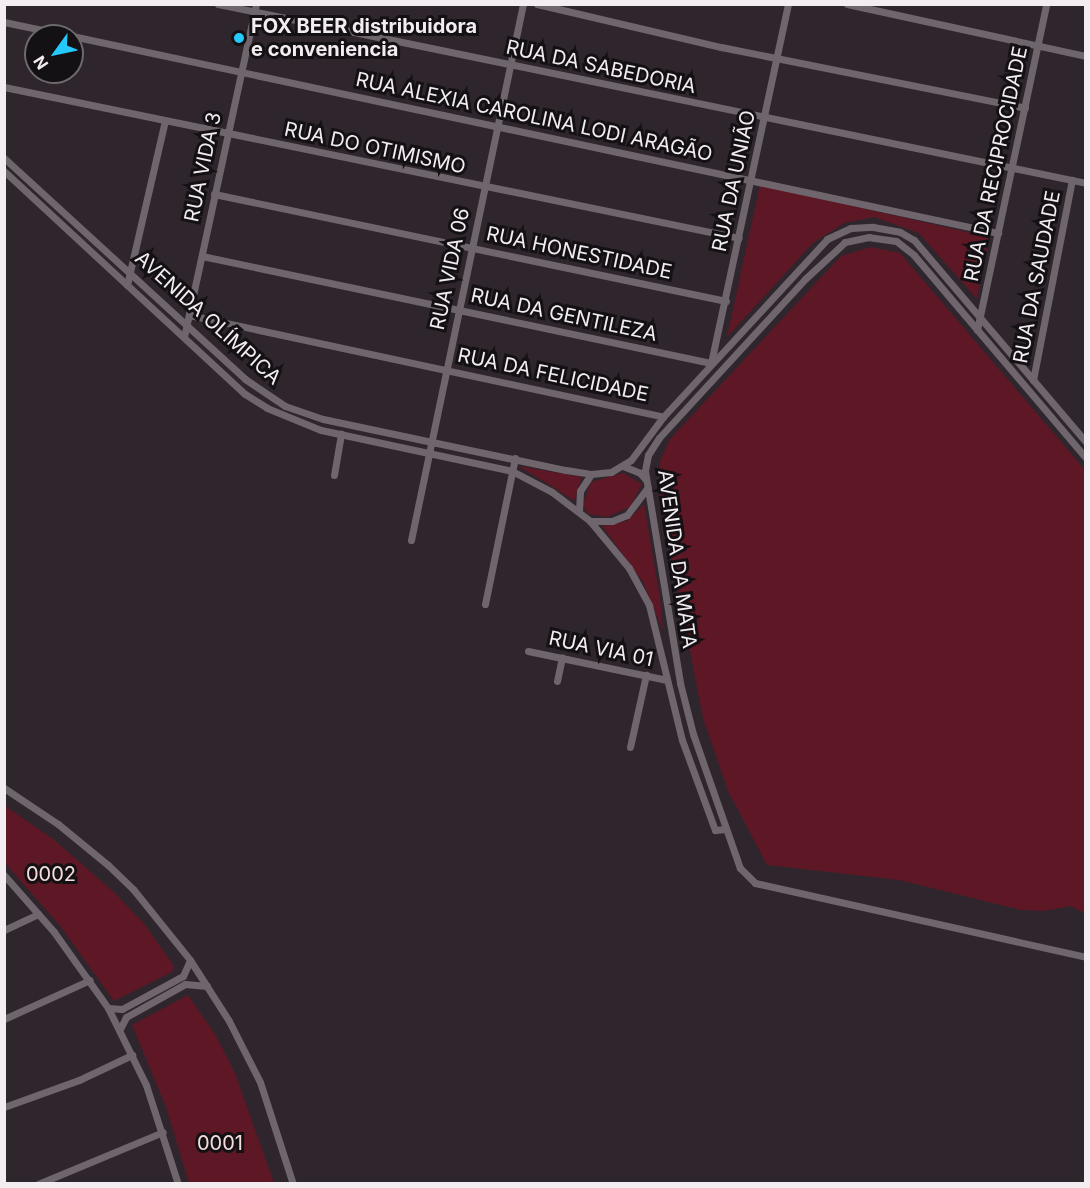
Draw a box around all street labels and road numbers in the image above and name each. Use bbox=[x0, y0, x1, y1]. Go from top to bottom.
street label: RUA DA SABEDORIA bbox=[504, 35, 698, 99]
street label: RUA DA RECIPROCIDADE bbox=[959, 44, 1033, 284]
street label: RUA ALEXIA CAROLINA LODI ARAGÃO bbox=[354, 67, 714, 167]
street label: RUA DA UNIÃO bbox=[707, 108, 761, 254]
street label: RUA VIDA 3 bbox=[180, 110, 226, 224]
street label: RUA DO OTIMISMO bbox=[282, 117, 468, 179]
street label: RUA DA SAUDADE bbox=[1009, 189, 1065, 365]
street label: RUA VIDA 06 bbox=[425, 206, 475, 332]
street label: RUA HONESTIDADE bbox=[484, 222, 674, 284]
street label: AVENIDA OLÍMPICA bbox=[130, 246, 286, 390]
street label: RUA DA GENTILEZA bbox=[469, 284, 659, 346]
street label: RUA DA FELICIDADE bbox=[455, 343, 651, 407]
street label: AVENIDA DA MATA bbox=[653, 468, 701, 650]
street label: RUA VIA 01 bbox=[547, 626, 655, 672]

